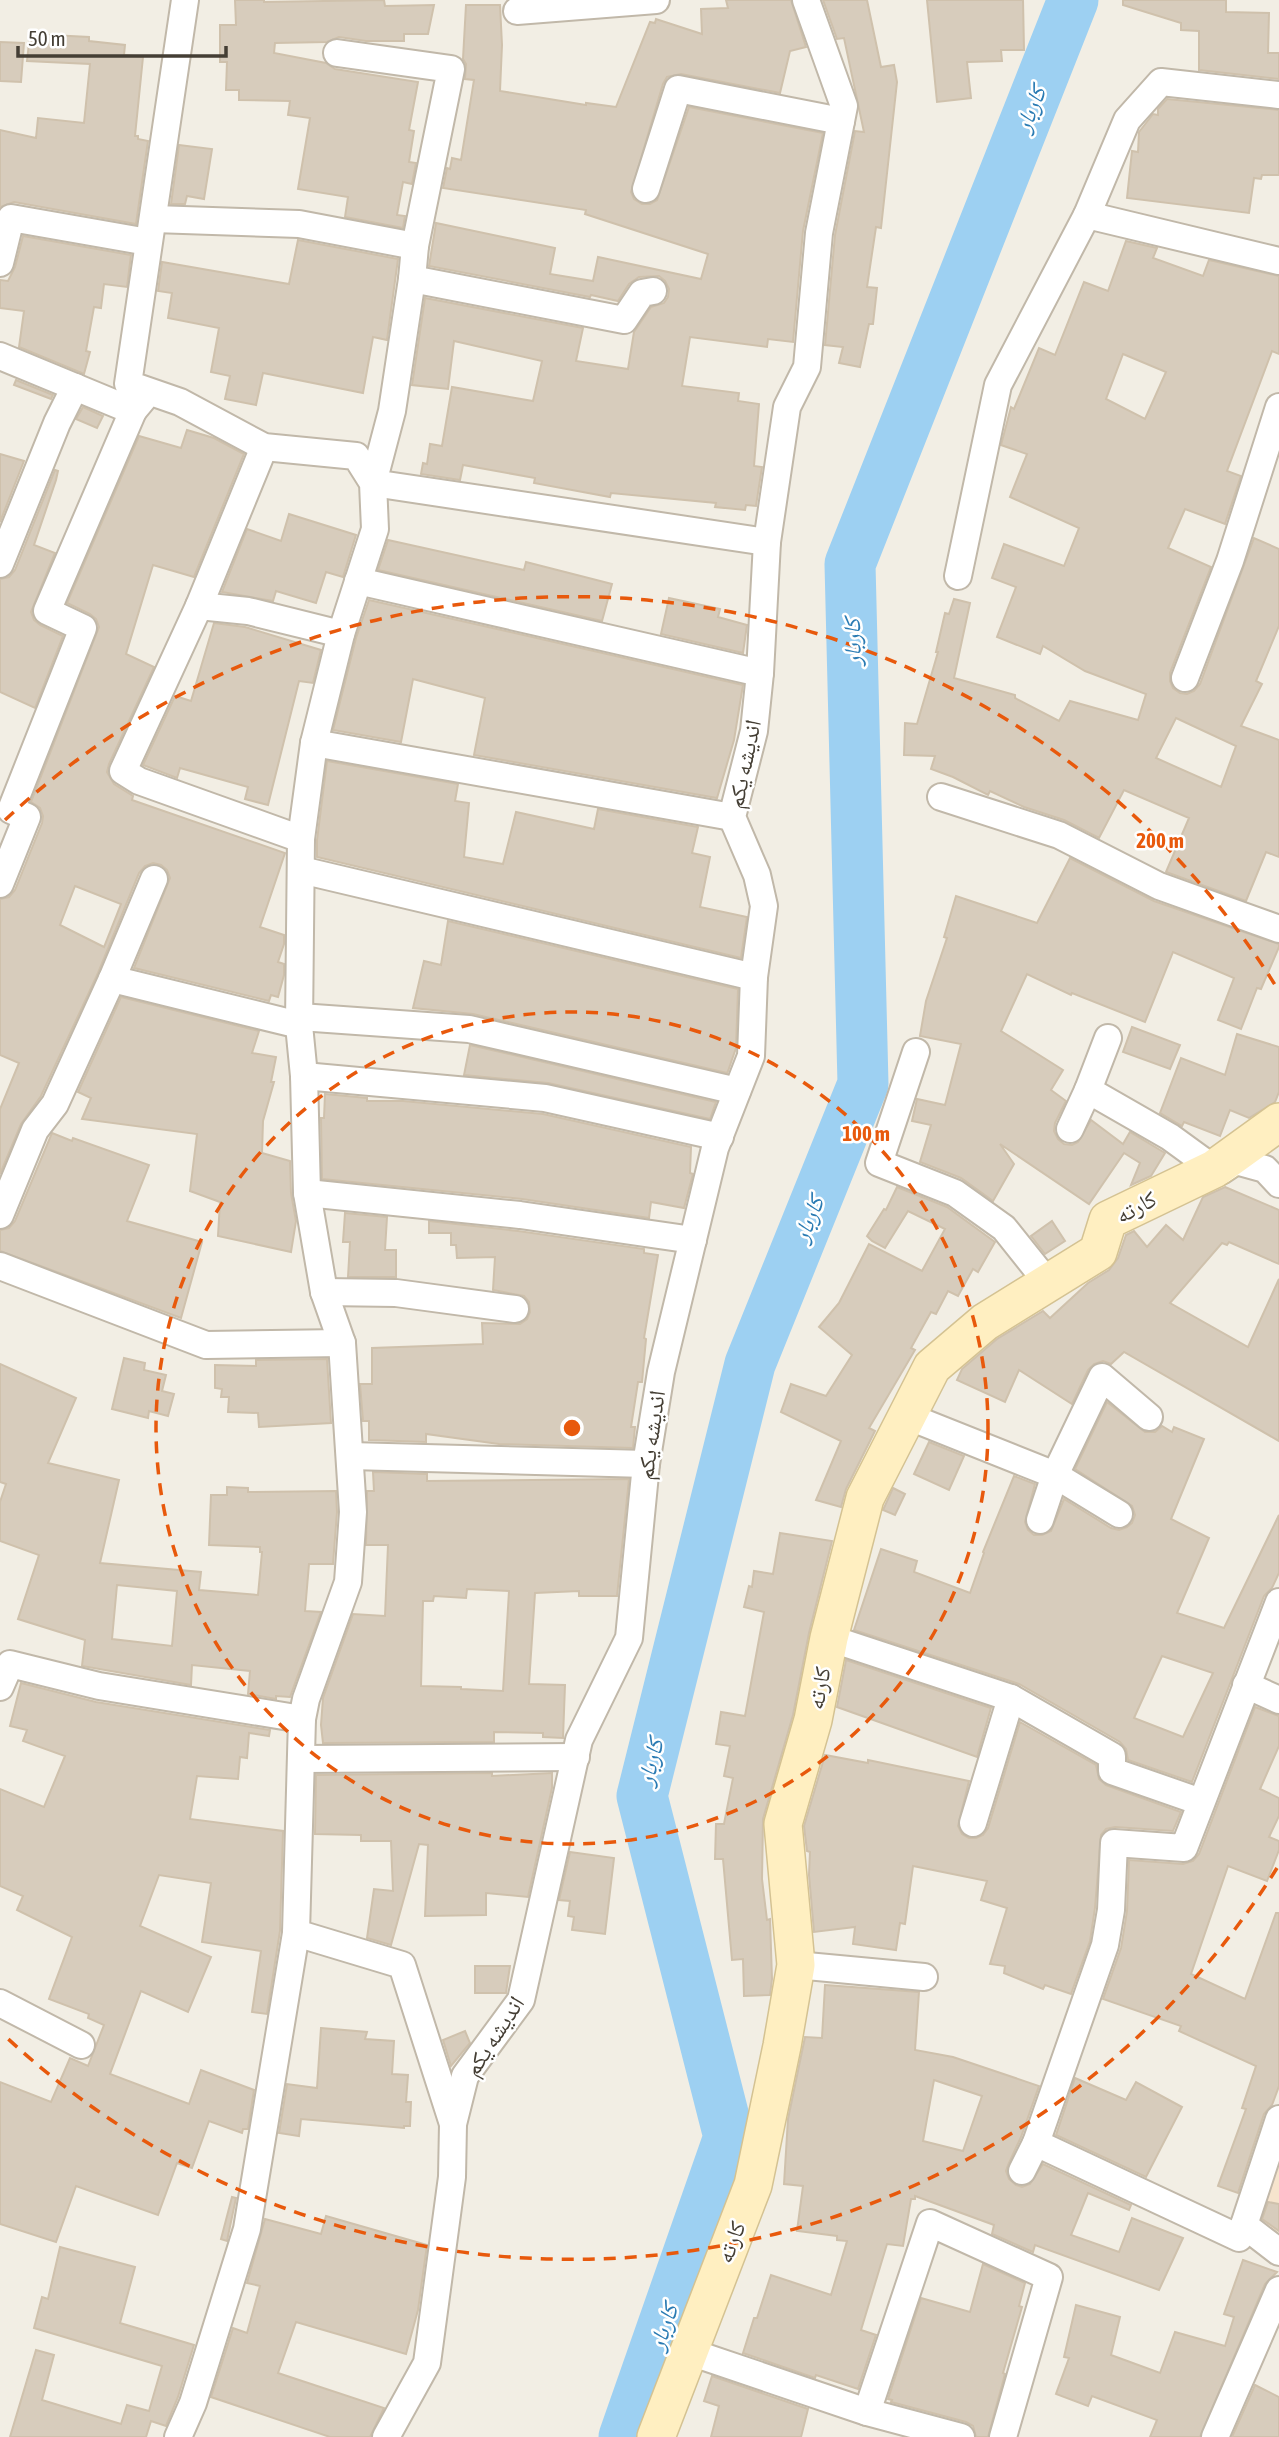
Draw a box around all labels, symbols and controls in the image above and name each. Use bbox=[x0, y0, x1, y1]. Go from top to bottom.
scale bar bbox=[18, 14, 226, 58]
text: 50 m bbox=[28, 26, 66, 50]
water label: کاربار bbox=[1008, 78, 1054, 138]
water label: کاربار bbox=[838, 614, 867, 668]
street label: اندیشه یکم bbox=[722, 717, 769, 811]
text: 200 m bbox=[1136, 828, 1184, 852]
text: 100 m bbox=[842, 1121, 890, 1145]
street label: کارته bbox=[1111, 1185, 1161, 1228]
water label: کاربار bbox=[786, 1188, 832, 1248]
street label: اندیشه یکم bbox=[632, 1389, 673, 1482]
centre of rings bbox=[560, 1416, 584, 1440]
street label: کارته bbox=[802, 1664, 836, 1711]
water label: کاربار bbox=[631, 1732, 671, 1790]
street label: اندیشه یکم bbox=[459, 1991, 532, 2082]
street label: کارته bbox=[711, 2217, 751, 2267]
water label: کاربار bbox=[642, 2296, 685, 2356]

